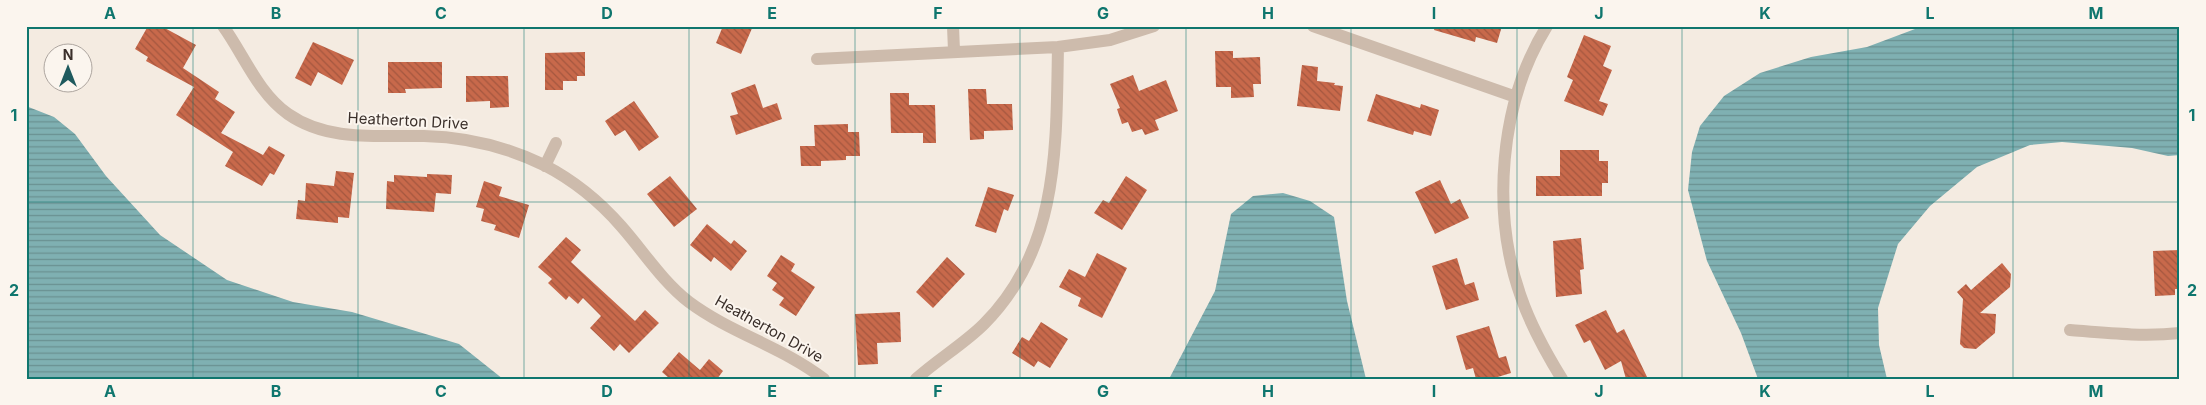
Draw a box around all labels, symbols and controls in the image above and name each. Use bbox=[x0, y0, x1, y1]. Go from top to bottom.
text: A bbox=[104, 3, 116, 23]
text: B bbox=[271, 3, 281, 23]
text: C bbox=[435, 3, 447, 23]
text: D bbox=[601, 3, 613, 23]
text: E bbox=[767, 3, 777, 23]
text: F bbox=[933, 3, 943, 23]
text: G bbox=[1097, 3, 1109, 23]
text: H bbox=[1262, 3, 1274, 23]
text: I bbox=[1432, 3, 1436, 23]
text: J bbox=[1594, 3, 1604, 23]
text: K bbox=[1759, 3, 1771, 23]
text: L bbox=[1925, 3, 1935, 23]
text: M bbox=[2089, 3, 2103, 23]
north arrow bbox=[42, 42, 92, 92]
text: N bbox=[63, 46, 73, 63]
text: 1 bbox=[11, 105, 17, 125]
text: 1 bbox=[2189, 105, 2195, 125]
street label: Heatherton Drive bbox=[347, 108, 469, 133]
text: 2 bbox=[9, 280, 19, 300]
text: 2 bbox=[2187, 280, 2197, 300]
street label: Heatherton Drive bbox=[712, 291, 827, 366]
text: A bbox=[104, 381, 116, 401]
text: B bbox=[271, 381, 281, 401]
text: C bbox=[435, 381, 447, 401]
text: D bbox=[601, 381, 613, 401]
text: E bbox=[767, 381, 777, 401]
text: F bbox=[933, 381, 943, 401]
text: G bbox=[1097, 381, 1109, 401]
text: H bbox=[1262, 381, 1274, 401]
text: I bbox=[1432, 381, 1436, 401]
text: J bbox=[1594, 381, 1604, 401]
text: K bbox=[1759, 381, 1771, 401]
text: L bbox=[1925, 381, 1935, 401]
text: M bbox=[2089, 381, 2103, 401]

